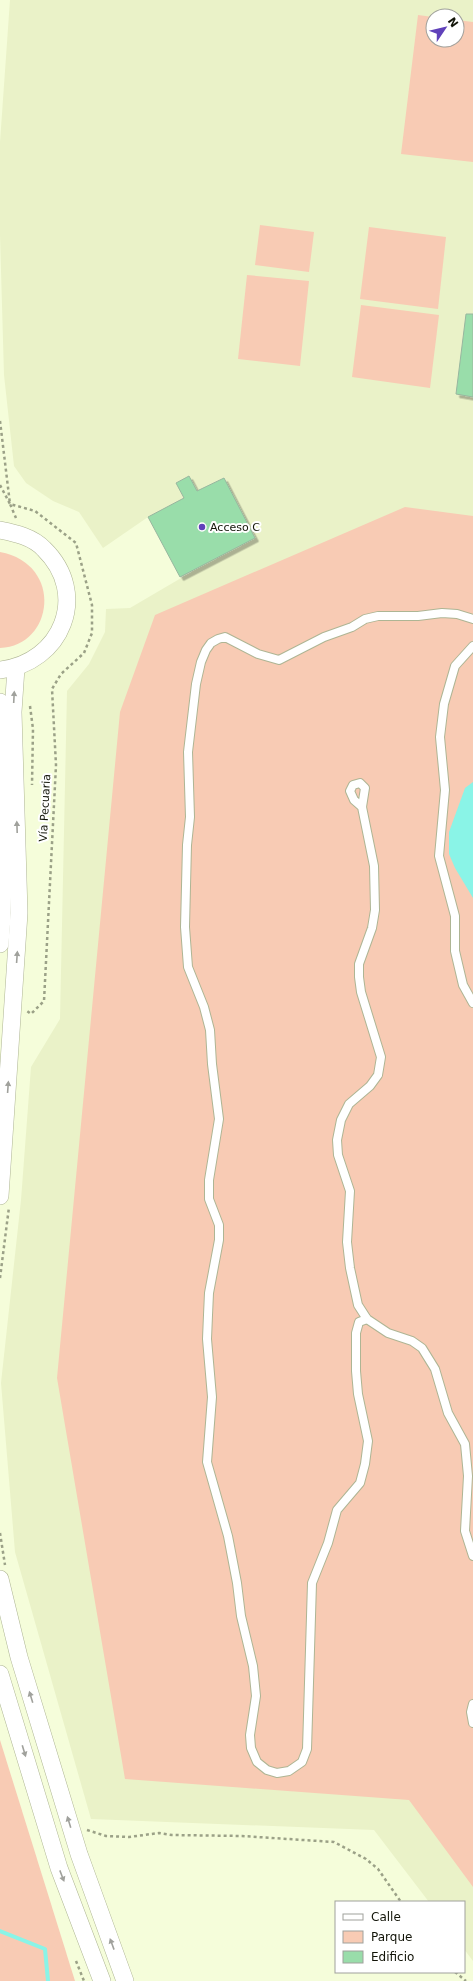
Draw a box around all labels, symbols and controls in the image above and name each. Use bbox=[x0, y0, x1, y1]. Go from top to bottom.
north arrow bbox=[425, 8, 465, 48]
text: N bbox=[445, 15, 461, 30]
place label: Acceso C bbox=[210, 521, 260, 534]
marker: Acceso C bbox=[197, 522, 207, 532]
one-way arrow bbox=[11, 691, 18, 703]
street label: Vía Pecuaria bbox=[37, 774, 53, 842]
one-way arrow bbox=[14, 820, 20, 833]
one-way arrow bbox=[13, 951, 20, 963]
one-way arrow bbox=[5, 1081, 12, 1093]
one-way arrow bbox=[28, 1691, 34, 1703]
one-way arrow bbox=[21, 1746, 27, 1758]
one-way arrow bbox=[66, 1815, 72, 1827]
one-way arrow bbox=[60, 1870, 66, 1882]
legend bbox=[335, 1901, 465, 1973]
text: Calle bbox=[371, 1910, 401, 1924]
text: Parque bbox=[371, 1930, 412, 1944]
one-way arrow bbox=[109, 1938, 115, 1950]
text: Edificio bbox=[371, 1950, 414, 1964]

